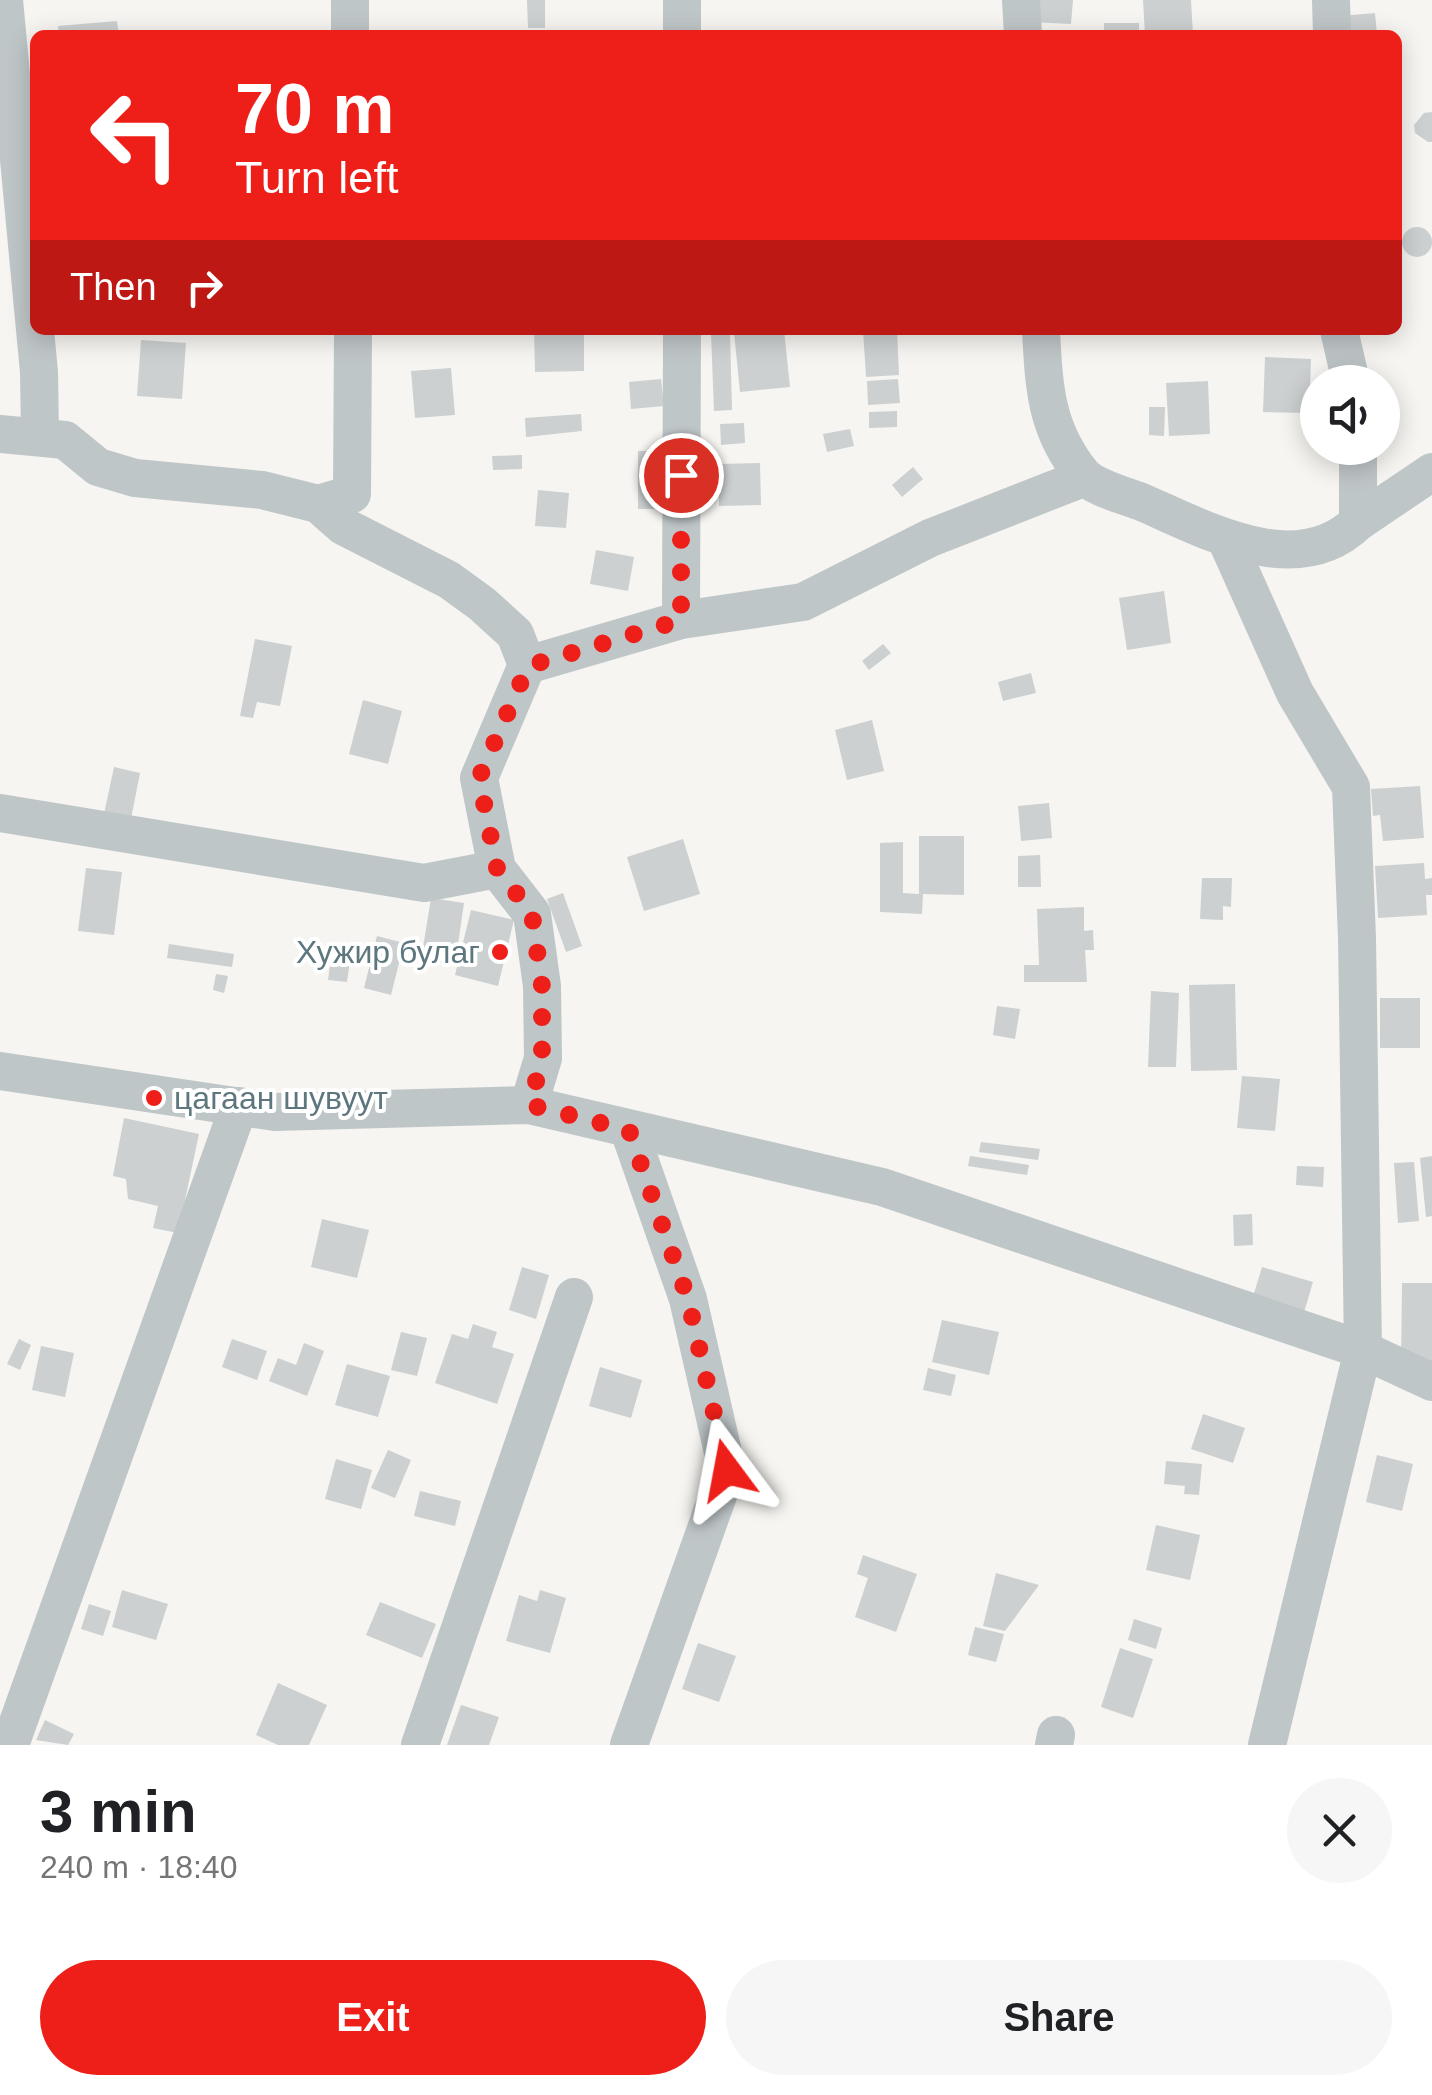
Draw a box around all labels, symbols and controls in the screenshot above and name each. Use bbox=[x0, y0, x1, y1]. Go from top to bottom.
icon: left bbox=[70, 70, 200, 200]
text: 70 m bbox=[235, 70, 395, 148]
text: Turn left bbox=[235, 152, 398, 203]
icon: right bbox=[177, 260, 232, 315]
text: Then bbox=[70, 266, 157, 308]
map controls bbox=[1300, 365, 1400, 465]
button: sound bbox=[1300, 365, 1400, 465]
pin bbox=[639, 433, 724, 518]
icon: arrive bbox=[654, 448, 709, 503]
place label: Хужир булаг bbox=[296, 934, 480, 970]
marker: Хужир булаг bbox=[489, 941, 511, 963]
place label: цагаан шувуут bbox=[174, 1080, 388, 1116]
marker: цагаан шувуут bbox=[143, 1087, 165, 1109]
position arrow bbox=[675, 1418, 779, 1522]
text: 3 min bbox=[40, 1778, 197, 1845]
button: close bbox=[1287, 1778, 1392, 1883]
text: 240 m · 18:40 bbox=[40, 1849, 237, 1885]
button: Exit bbox=[40, 1960, 706, 2075]
button: Share bbox=[726, 1960, 1392, 2075]

